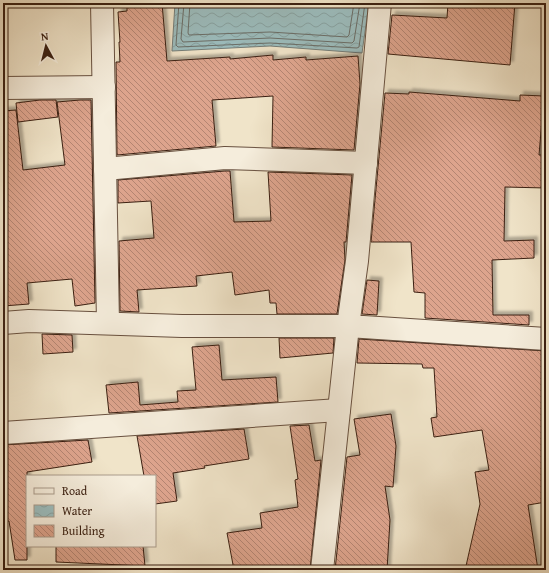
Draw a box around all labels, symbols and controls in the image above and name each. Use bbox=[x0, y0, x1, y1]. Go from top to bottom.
north arrow bbox=[26, 26, 66, 66]
text: N bbox=[40, 28, 50, 44]
legend bbox=[26, 475, 156, 547]
text: Road bbox=[62, 482, 88, 499]
text: Water bbox=[62, 502, 92, 519]
text: Building bbox=[62, 522, 105, 539]

